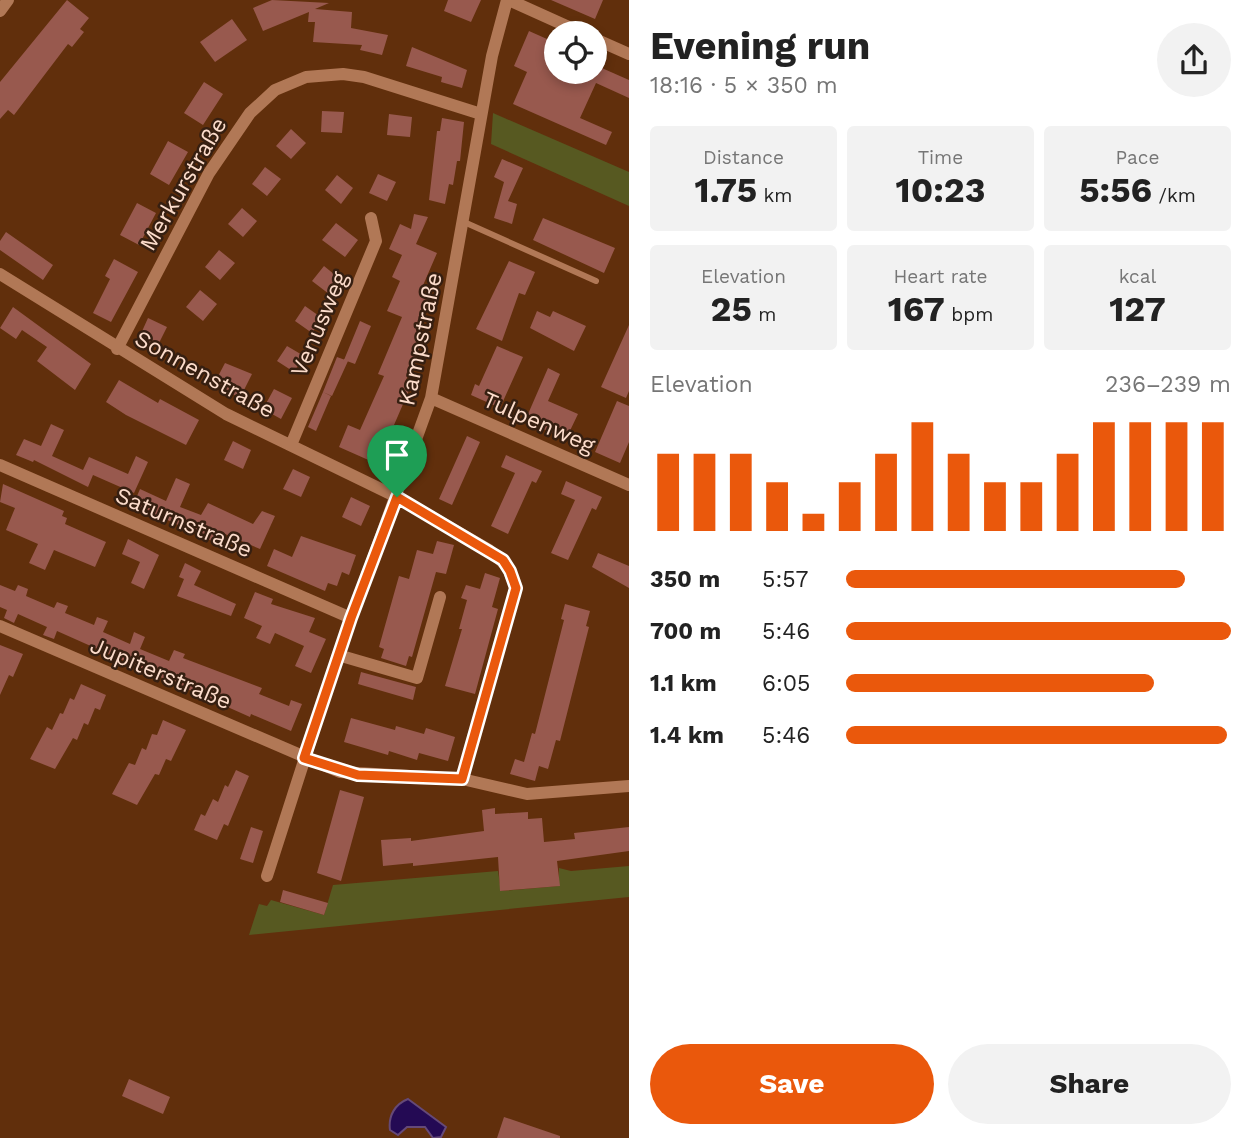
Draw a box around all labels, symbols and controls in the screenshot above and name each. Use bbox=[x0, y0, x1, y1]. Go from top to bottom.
map controls bbox=[544, 21, 607, 84]
button: locate bbox=[544, 21, 607, 84]
button: share bbox=[1157, 23, 1231, 97]
text: Evening run bbox=[650, 24, 870, 68]
text: 18:16 · 5 × 350 m bbox=[650, 72, 838, 99]
street label: Merkurstraße bbox=[134, 113, 233, 256]
text: Distance bbox=[703, 146, 784, 169]
text: Time bbox=[918, 146, 963, 169]
text: Pace bbox=[1116, 146, 1159, 169]
text: 1.75 bbox=[695, 169, 757, 211]
text: 10:23 bbox=[896, 169, 985, 211]
text: 5:56 bbox=[1079, 169, 1152, 211]
text: km bbox=[757, 184, 792, 207]
text: /km bbox=[1152, 184, 1196, 207]
text: Elevation bbox=[701, 265, 786, 288]
text: Heart rate bbox=[894, 265, 987, 288]
text: kcal bbox=[1119, 265, 1156, 288]
street label: Venusweg bbox=[285, 267, 354, 381]
street label: Kampstraße bbox=[393, 270, 448, 408]
text: 25 bbox=[711, 288, 752, 330]
text: 167 bbox=[888, 288, 945, 330]
text: 127 bbox=[1109, 288, 1166, 330]
text: m bbox=[752, 303, 776, 326]
text: bpm bbox=[945, 303, 993, 326]
street label: Sonnenstraße bbox=[130, 325, 279, 424]
text: Elevation bbox=[650, 371, 753, 398]
text: 236–239 m bbox=[1105, 371, 1231, 398]
street label: Tulpenweg bbox=[479, 386, 600, 459]
pin bbox=[367, 425, 427, 497]
icon: arrive bbox=[378, 436, 416, 474]
street label: Saturnstraße bbox=[111, 482, 256, 563]
text: 350 m bbox=[650, 566, 720, 593]
text: 5:57 bbox=[762, 566, 808, 593]
text: 700 m bbox=[650, 618, 721, 645]
text: 5:46 bbox=[762, 618, 810, 645]
street label: Jupiterstraße bbox=[86, 632, 235, 715]
text: 1.1 km bbox=[650, 670, 717, 697]
text: 6:05 bbox=[762, 670, 810, 697]
text: 1.4 km bbox=[650, 722, 724, 749]
text: 5:46 bbox=[762, 722, 810, 749]
button: Save bbox=[650, 1044, 934, 1124]
button: Share bbox=[948, 1044, 1231, 1124]

